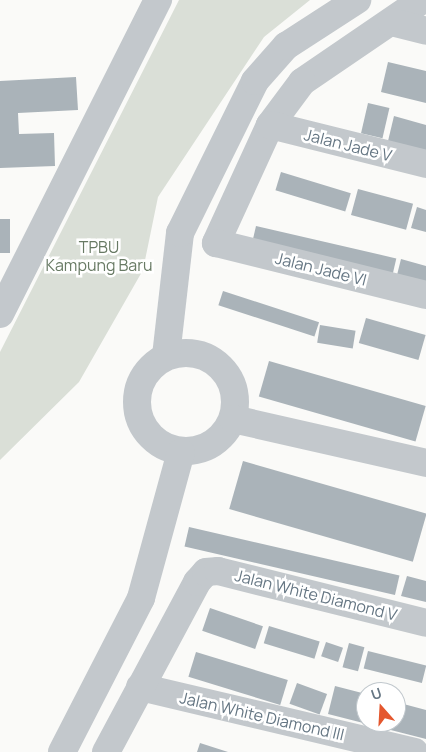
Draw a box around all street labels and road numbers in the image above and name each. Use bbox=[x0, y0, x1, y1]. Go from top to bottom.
street label: Jalan Jade V bbox=[302, 125, 394, 165]
street label: Jalan Jade VI bbox=[273, 248, 369, 290]
street label: Jalan White Diamond V bbox=[233, 566, 399, 624]
street label: Jalan White Diamond III bbox=[178, 688, 346, 744]

